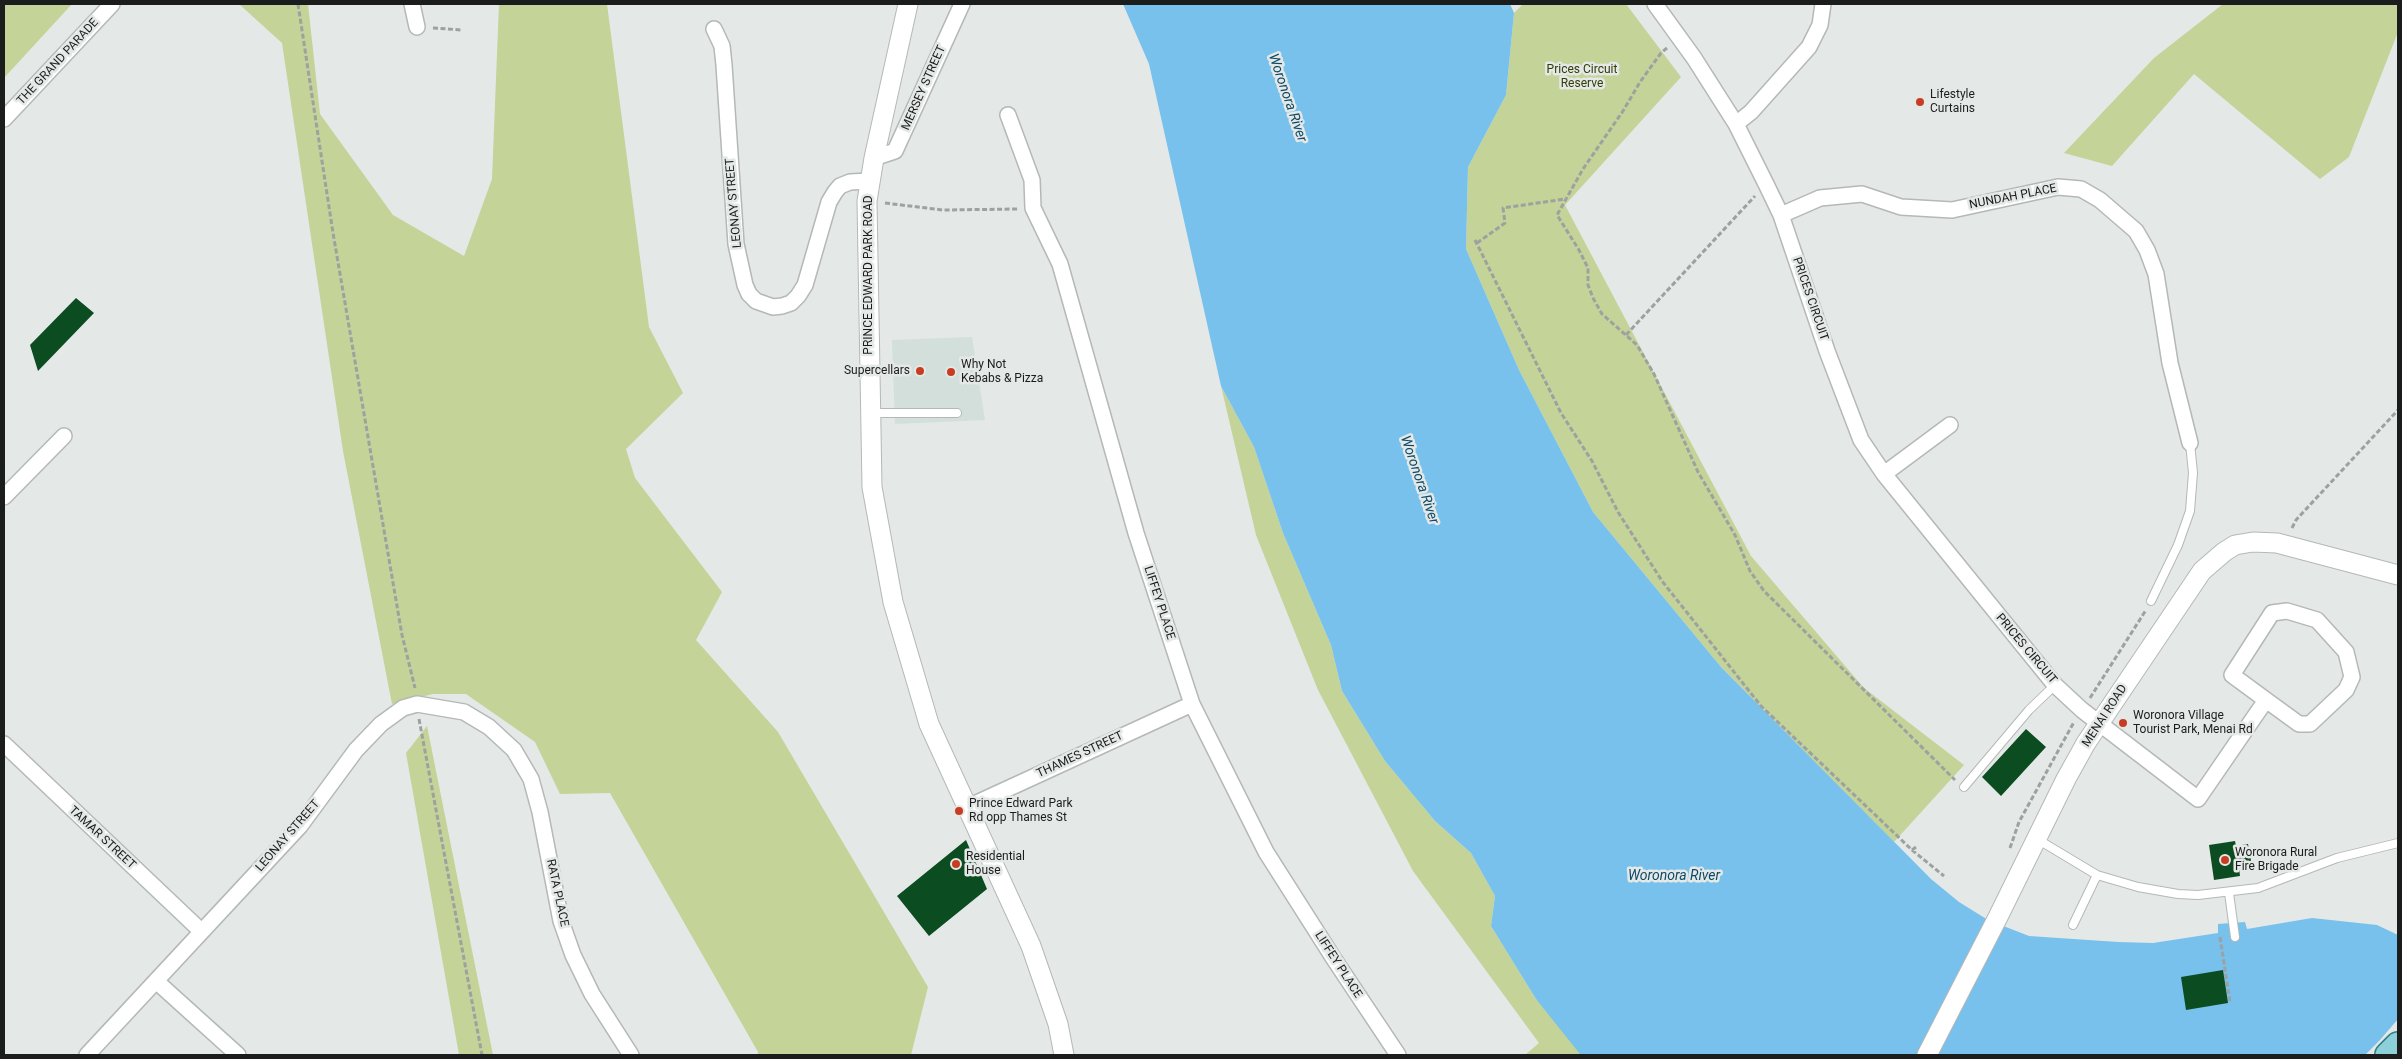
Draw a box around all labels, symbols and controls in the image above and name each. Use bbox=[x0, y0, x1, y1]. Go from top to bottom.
street label: THE GRAND PARADE bbox=[14, 16, 102, 108]
street label: MERSEY STREET bbox=[899, 43, 949, 133]
water label: Woronora River bbox=[1264, 52, 1310, 144]
park label: Prices Circuit Reserve bbox=[1547, 63, 1617, 91]
place label: Lifestyle Curtains bbox=[1930, 88, 1975, 116]
marker: Lifestyle Curtains bbox=[1914, 96, 1926, 108]
street label: LEONAY STREET bbox=[723, 157, 745, 249]
street label: NUNDAH PLACE bbox=[1968, 181, 2058, 213]
street label: PRINCE EDWARD PARK ROAD bbox=[862, 195, 876, 355]
street label: PRICES CIRCUIT bbox=[1789, 255, 1831, 343]
place label: Why Not Kebabs & Pizza bbox=[961, 358, 1043, 386]
place label: Supercellars bbox=[844, 364, 910, 378]
marker: Supercellars bbox=[914, 365, 926, 377]
marker: Why Not Kebabs & Pizza bbox=[945, 366, 957, 378]
water label: Woronora River bbox=[1396, 434, 1442, 526]
street label: LIFFEY PLACE bbox=[1140, 564, 1178, 642]
street label: PRICES CIRCUIT bbox=[1992, 611, 2060, 687]
street label: MENAI ROAD bbox=[2080, 682, 2130, 750]
place label: Woronora Village Tourist Park, Menai Rd bbox=[2133, 709, 2253, 737]
marker: Woronora Village Tourist Park, Menai Rd bbox=[2117, 717, 2129, 729]
street label: THAMES STREET bbox=[1035, 729, 1125, 781]
street label: LEONAY STREET bbox=[253, 797, 323, 875]
place label: Prince Edward Park Rd opp Thames St bbox=[969, 797, 1073, 825]
street label: TAMAR STREET bbox=[66, 803, 138, 873]
marker: Prince Edward Park Rd opp Thames St bbox=[953, 805, 965, 817]
place label: Woronora Rural Fire Brigade bbox=[2235, 846, 2317, 874]
place label: Residential House bbox=[966, 850, 1025, 878]
marker: Woronora Rural Fire Brigade bbox=[2219, 854, 2231, 866]
street label: RATA PLACE bbox=[543, 858, 571, 928]
marker: Residential House bbox=[950, 858, 962, 870]
water label: Woronora River bbox=[1628, 868, 1720, 884]
street label: LIFFEY PLACE bbox=[1311, 929, 1365, 1001]

